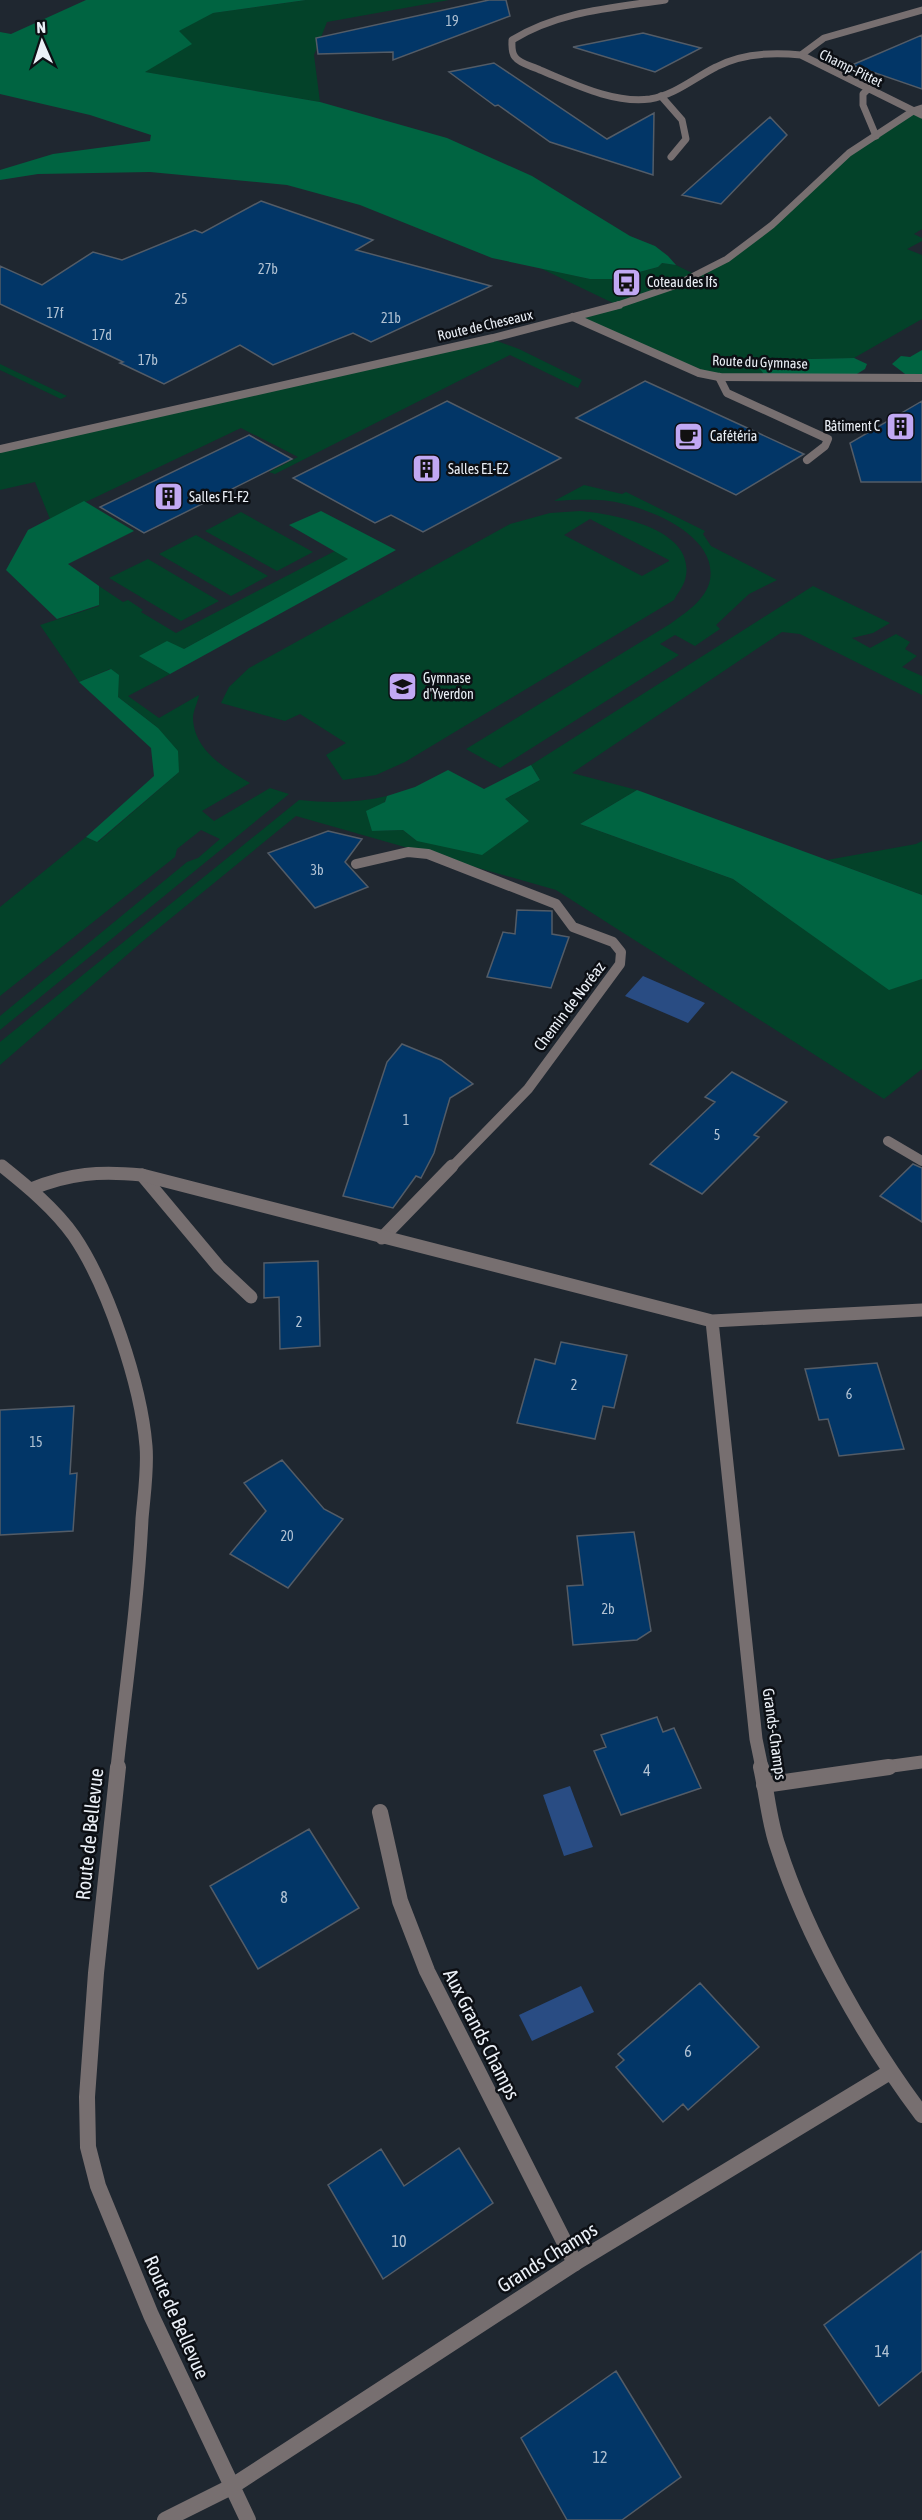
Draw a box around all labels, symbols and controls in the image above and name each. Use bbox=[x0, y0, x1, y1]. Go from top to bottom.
north arrow bbox=[12, 12, 72, 72]
house number: 19 bbox=[445, 13, 459, 29]
text: N bbox=[36, 18, 46, 36]
street label: Champ-Pittet bbox=[817, 46, 885, 90]
house number: 27b bbox=[258, 261, 278, 277]
bus stop icon: Coteau des Ifs bbox=[610, 266, 642, 298]
place label: Coteau des Ifs bbox=[647, 274, 718, 290]
house number: 25 bbox=[174, 291, 188, 307]
house number: 17f bbox=[46, 305, 64, 321]
street label: Route de Cheseaux bbox=[436, 306, 534, 344]
house number: 21b bbox=[381, 310, 401, 326]
house number: 17d bbox=[92, 327, 112, 343]
house number: 17b bbox=[138, 352, 158, 368]
street label: Route du Gymnase bbox=[712, 352, 808, 372]
building icon: Bâtiment C bbox=[885, 410, 917, 442]
place label: Bâtiment C bbox=[824, 418, 881, 434]
cafe icon: Cafétéria bbox=[673, 420, 705, 452]
place label: Cafétéria bbox=[710, 428, 757, 444]
building icon: Salles E1-E2 bbox=[411, 453, 443, 485]
place label: Salles E1-E2 bbox=[448, 461, 509, 477]
building icon: Salles F1-F2 bbox=[152, 481, 184, 513]
place label: Salles F1-F2 bbox=[189, 489, 249, 505]
school or university icon: Gymnase d'Yverdon bbox=[386, 670, 418, 702]
place label: Gymnase d'Yverdon bbox=[423, 670, 474, 702]
house number: 3b bbox=[310, 862, 324, 878]
street label: Chemin de Noréaz bbox=[530, 958, 608, 1054]
house number: 1 bbox=[403, 1112, 409, 1128]
house number: 5 bbox=[714, 1127, 720, 1143]
house number: 2 bbox=[296, 1314, 302, 1330]
house number: 2 bbox=[571, 1377, 577, 1393]
house number: 6 bbox=[846, 1386, 853, 1402]
house number: 15 bbox=[29, 1434, 43, 1450]
house number: 20 bbox=[280, 1528, 294, 1544]
house number: 2b bbox=[601, 1601, 615, 1617]
street label: Grands-Champs bbox=[759, 1687, 790, 1782]
house number: 4 bbox=[643, 1761, 651, 1779]
street label: Route de Bellevue bbox=[71, 1767, 107, 1901]
house number: 8 bbox=[280, 1888, 288, 1906]
street label: Aux Grands Champs bbox=[439, 1965, 525, 2103]
house number: 6 bbox=[684, 2042, 692, 2060]
street label: Grands Champs bbox=[493, 2217, 601, 2297]
house number: 10 bbox=[391, 2232, 407, 2250]
street label: Route de Bellevue bbox=[140, 2252, 214, 2382]
house number: 14 bbox=[874, 2342, 890, 2360]
house number: 12 bbox=[592, 2448, 608, 2466]

